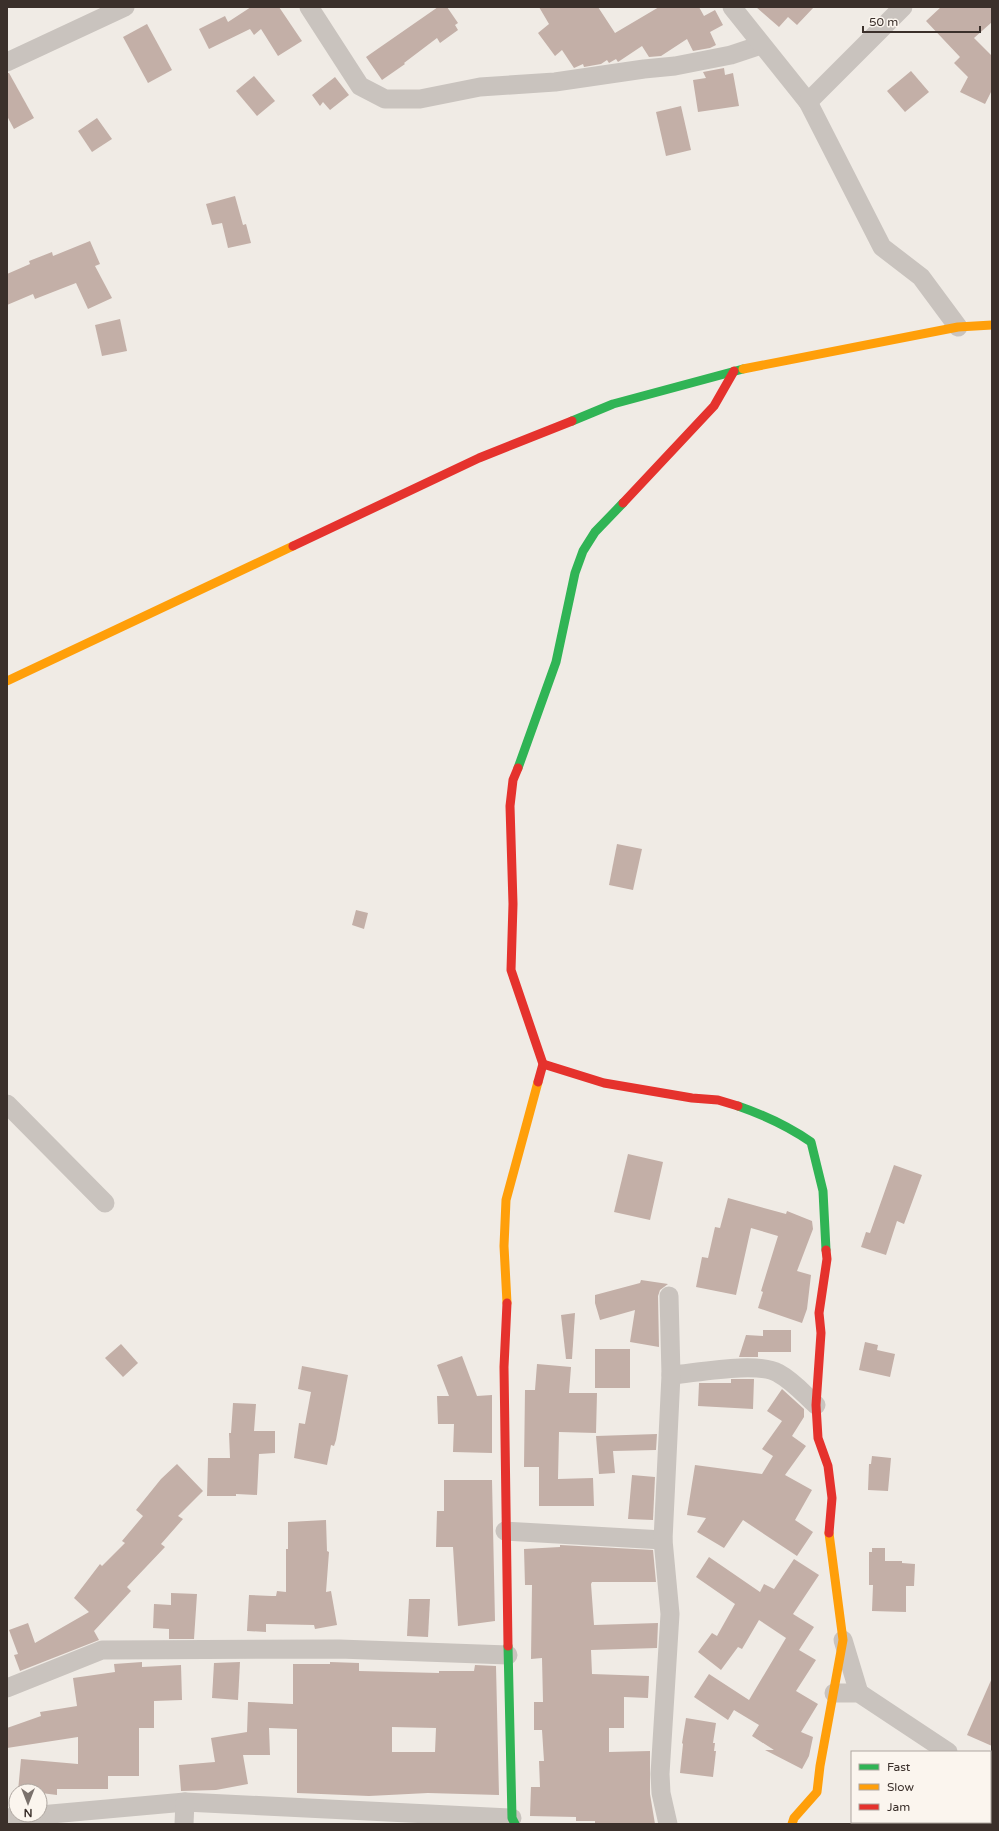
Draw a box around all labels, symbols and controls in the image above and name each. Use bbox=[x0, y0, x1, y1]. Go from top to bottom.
scale bar bbox=[863, 8, 980, 34]
text: 50 m bbox=[869, 15, 898, 29]
legend bbox=[851, 1751, 991, 1823]
text: Fast bbox=[887, 1760, 911, 1774]
text: Slow bbox=[887, 1780, 914, 1794]
north arrow bbox=[8, 1783, 48, 1823]
text: Jam bbox=[887, 1800, 910, 1814]
text: N bbox=[24, 1806, 32, 1819]

